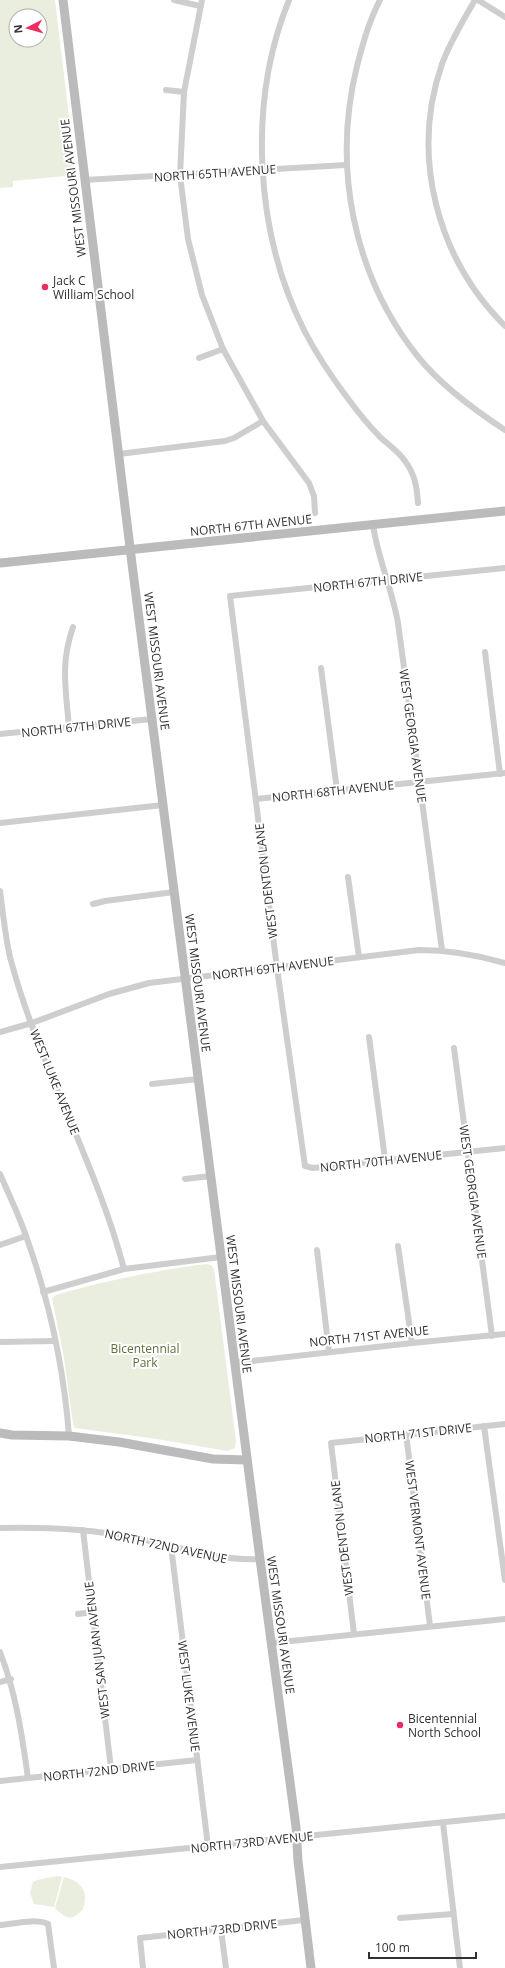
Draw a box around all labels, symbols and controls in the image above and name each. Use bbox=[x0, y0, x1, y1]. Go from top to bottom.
north arrow bbox=[8, 8, 48, 48]
text: N bbox=[10, 24, 25, 34]
street label: WEST MISSOURI AVENUE bbox=[56, 118, 90, 258]
street label: NORTH 65TH AVENUE bbox=[153, 160, 277, 186]
place label: Jack C William School bbox=[52, 272, 134, 303]
marker: Jack C William School bbox=[40, 282, 50, 292]
street label: NORTH 67TH AVENUE bbox=[189, 510, 313, 540]
street label: NORTH 67TH DRIVE bbox=[312, 568, 424, 596]
street label: WEST MISSOURI AVENUE bbox=[140, 591, 174, 731]
street label: WEST GEORGIA AVENUE bbox=[395, 668, 431, 804]
street label: NORTH 67TH DRIVE bbox=[20, 713, 132, 741]
street label: NORTH 68TH AVENUE bbox=[271, 776, 395, 806]
street label: WEST DENTON LANE bbox=[250, 822, 282, 940]
street label: WEST MISSOURI AVENUE bbox=[181, 913, 215, 1053]
street label: NORTH 69TH AVENUE bbox=[211, 952, 335, 984]
street label: WEST LUKE AVENUE bbox=[26, 1027, 84, 1137]
street label: WEST GEORGIA AVENUE bbox=[455, 1124, 491, 1260]
street label: NORTH 70TH AVENUE bbox=[319, 1146, 443, 1176]
street label: WEST MISSOURI AVENUE bbox=[222, 1234, 256, 1374]
street label: NORTH 71ST AVENUE bbox=[308, 1321, 430, 1351]
park label: Bicentennial Park bbox=[110, 1340, 180, 1371]
street label: NORTH 71ST DRIVE bbox=[364, 1419, 472, 1447]
street label: WEST VERMONT AVENUE bbox=[401, 1459, 435, 1601]
street label: WEST DENTON LANE bbox=[326, 1479, 358, 1597]
street label: NORTH 72ND AVENUE bbox=[103, 1525, 229, 1567]
street label: WEST MISSOURI AVENUE bbox=[263, 1555, 299, 1695]
street label: WEST SAN JUAN AVENUE bbox=[80, 1581, 114, 1719]
street label: WEST LUKE AVENUE bbox=[174, 1639, 204, 1753]
place label: Bicentennial North School bbox=[408, 1710, 481, 1741]
marker: Bicentennial North School bbox=[395, 1720, 405, 1730]
street label: NORTH 72ND DRIVE bbox=[42, 1757, 156, 1785]
street label: NORTH 73RD AVENUE bbox=[190, 1827, 314, 1857]
street label: NORTH 73RD DRIVE bbox=[166, 1915, 278, 1943]
scale bar bbox=[369, 1934, 476, 1960]
text: 100 m bbox=[375, 1939, 410, 1956]

